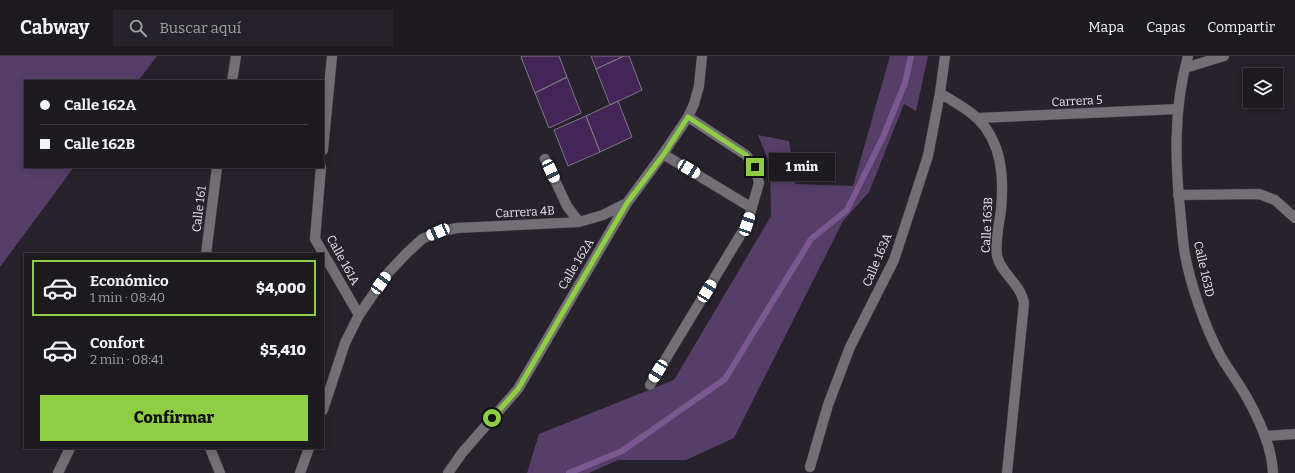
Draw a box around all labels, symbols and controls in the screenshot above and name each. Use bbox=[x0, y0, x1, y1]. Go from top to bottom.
search box bbox=[113, 10, 393, 46]
text: Cabway bbox=[20, 16, 89, 39]
icon: search bbox=[127, 17, 149, 39]
text: Buscar aquí bbox=[159, 19, 241, 37]
text: Mapa bbox=[1088, 19, 1124, 36]
text: Capas bbox=[1146, 19, 1185, 36]
text: Compartir bbox=[1207, 19, 1275, 36]
map controls bbox=[1243, 68, 1283, 108]
button: layers bbox=[1243, 68, 1283, 108]
street label: Carrera 5 bbox=[1051, 93, 1103, 109]
text: Calle 162A bbox=[64, 96, 136, 114]
text: Calle 162B bbox=[64, 135, 135, 153]
callout: 1 min bbox=[769, 153, 835, 181]
car bbox=[540, 158, 562, 184]
car bbox=[676, 158, 702, 180]
route end bbox=[746, 158, 764, 176]
text: 1 min bbox=[785, 159, 819, 174]
street label: Calle 161 bbox=[189, 185, 209, 233]
street label: Calle 163B bbox=[979, 197, 995, 253]
street label: Carrera 4B bbox=[495, 203, 555, 221]
car bbox=[738, 211, 756, 237]
car bbox=[425, 222, 451, 242]
street label: Calle 163A bbox=[860, 231, 895, 289]
street label: Calle 161A bbox=[324, 233, 363, 288]
street label: Calle 162A bbox=[555, 236, 597, 292]
street label: Calle 163D bbox=[1191, 240, 1217, 298]
icon: car bbox=[42, 270, 78, 306]
car bbox=[369, 270, 393, 296]
text: Económico bbox=[90, 272, 169, 290]
car bbox=[696, 278, 718, 304]
text: $4,000 bbox=[256, 279, 306, 297]
text: 1 min · 08:40 bbox=[90, 290, 165, 305]
icon: car bbox=[42, 332, 78, 368]
text: Confort bbox=[90, 334, 145, 352]
text: $5,410 bbox=[260, 341, 306, 359]
text: 2 min · 08:41 bbox=[90, 352, 164, 367]
car bbox=[647, 358, 669, 384]
button: Confirmar bbox=[40, 395, 308, 441]
route start bbox=[483, 409, 501, 427]

